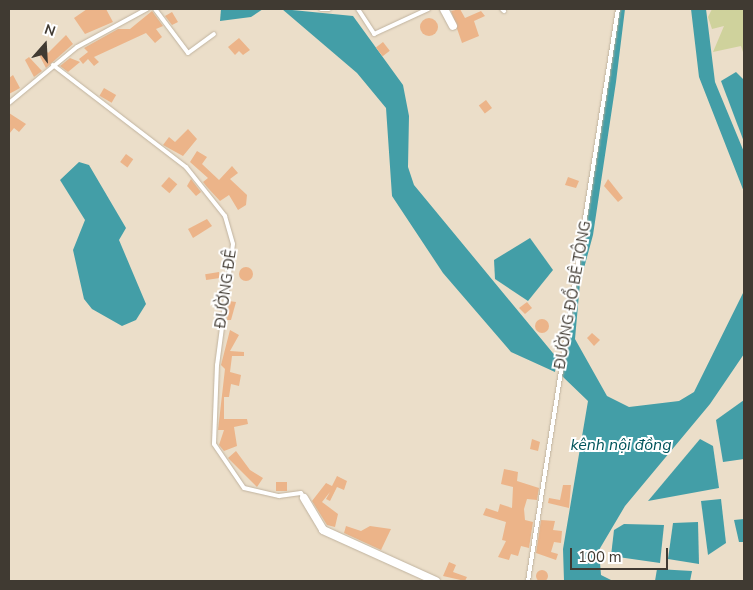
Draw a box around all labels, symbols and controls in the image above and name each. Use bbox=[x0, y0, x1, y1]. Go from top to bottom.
north arrow bbox=[20, 20, 70, 70]
text: N bbox=[42, 20, 58, 41]
street label: ĐƯỜNG ĐỔ BÊ TÔNG bbox=[551, 219, 595, 371]
street label: ĐƯỜNG ĐÊ bbox=[212, 248, 240, 330]
water label: kênh nội đồng bbox=[570, 435, 672, 455]
scale bar bbox=[573, 538, 670, 570]
text: 100 m bbox=[578, 547, 622, 567]

